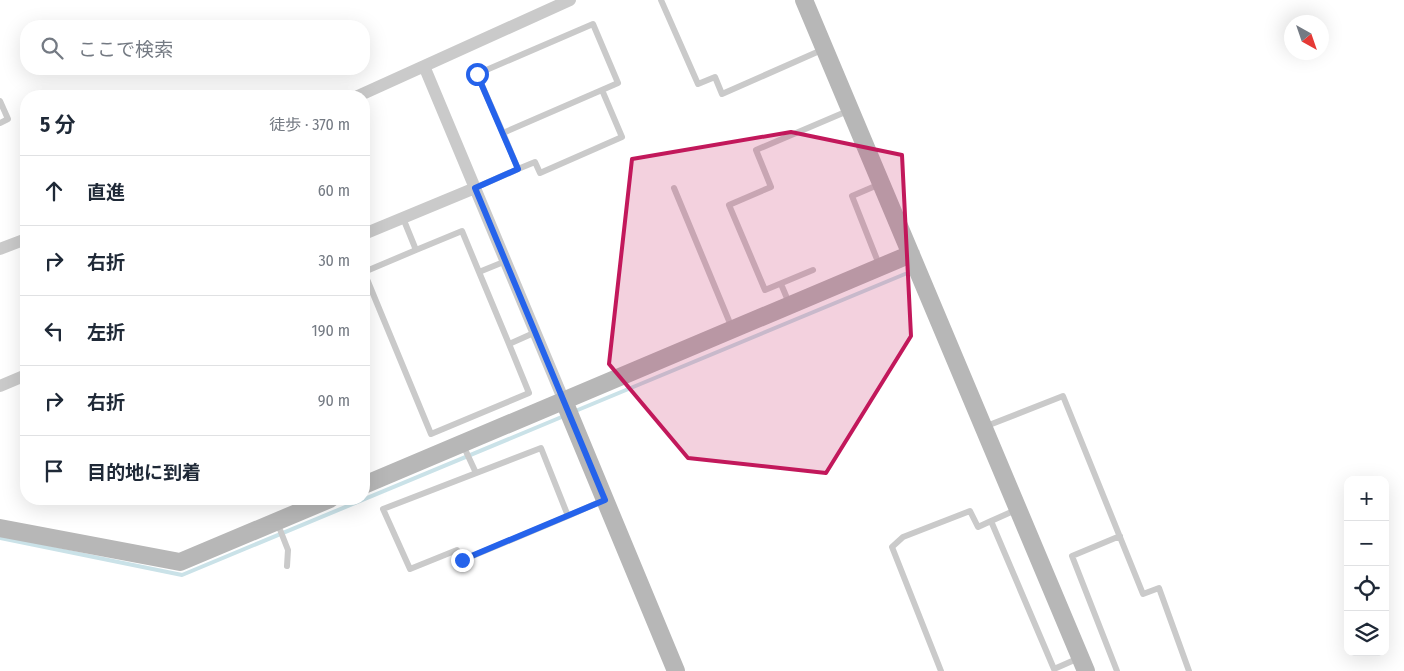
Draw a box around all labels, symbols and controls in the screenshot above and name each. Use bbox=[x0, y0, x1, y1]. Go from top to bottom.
north arrow bbox=[1284, 15, 1329, 60]
search box bbox=[20, 20, 370, 75]
icon: search bbox=[38, 34, 66, 62]
text: ここで検索 bbox=[78, 38, 173, 61]
route start bbox=[466, 63, 489, 86]
text: 5 分 bbox=[40, 112, 76, 138]
text: 徒歩 · 370 m bbox=[269, 115, 350, 134]
icon: ahead bbox=[40, 177, 68, 205]
text: 直進 bbox=[87, 181, 125, 204]
text: 60 m bbox=[318, 181, 350, 200]
icon: right bbox=[40, 247, 68, 275]
text: 右折 bbox=[87, 251, 125, 274]
text: 30 m bbox=[318, 251, 350, 270]
icon: left bbox=[40, 317, 68, 345]
text: 左折 bbox=[87, 321, 125, 344]
text: 190 m bbox=[312, 321, 350, 340]
icon: right bbox=[40, 387, 68, 415]
text: 右折 bbox=[87, 391, 125, 414]
text: 90 m bbox=[318, 391, 350, 410]
icon: arrive bbox=[40, 457, 68, 485]
text: 目的地に到着 bbox=[87, 461, 201, 484]
map controls bbox=[1344, 476, 1389, 656]
button: + bbox=[1344, 476, 1389, 521]
button: − bbox=[1344, 521, 1389, 566]
route end bbox=[451, 549, 474, 572]
button: locate bbox=[1344, 566, 1389, 611]
button: layers bbox=[1344, 611, 1389, 656]

